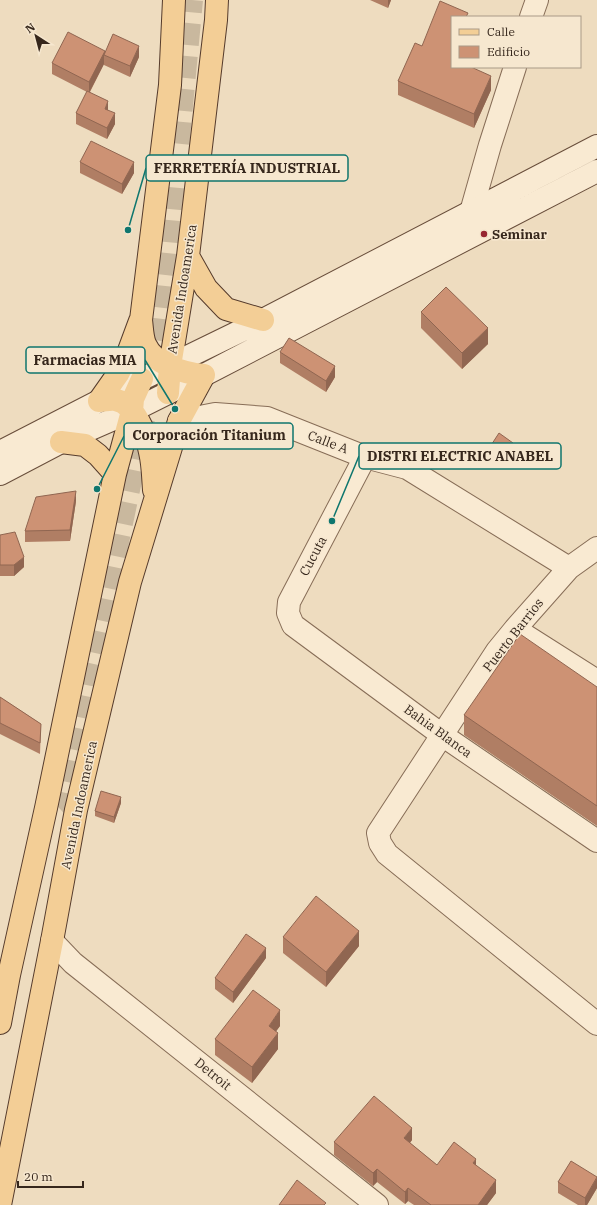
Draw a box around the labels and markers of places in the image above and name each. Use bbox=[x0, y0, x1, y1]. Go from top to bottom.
callout: FERRETERÍA INDUSTRIAL bbox=[146, 155, 348, 181]
place label: Seminar bbox=[492, 226, 548, 243]
marker: Seminar bbox=[479, 229, 489, 239]
callout: Farmacias MIA bbox=[26, 347, 145, 373]
callout: Corporación Titanium bbox=[124, 423, 293, 449]
callout: DISTRI ELECTRIC ANABEL bbox=[359, 443, 561, 469]

